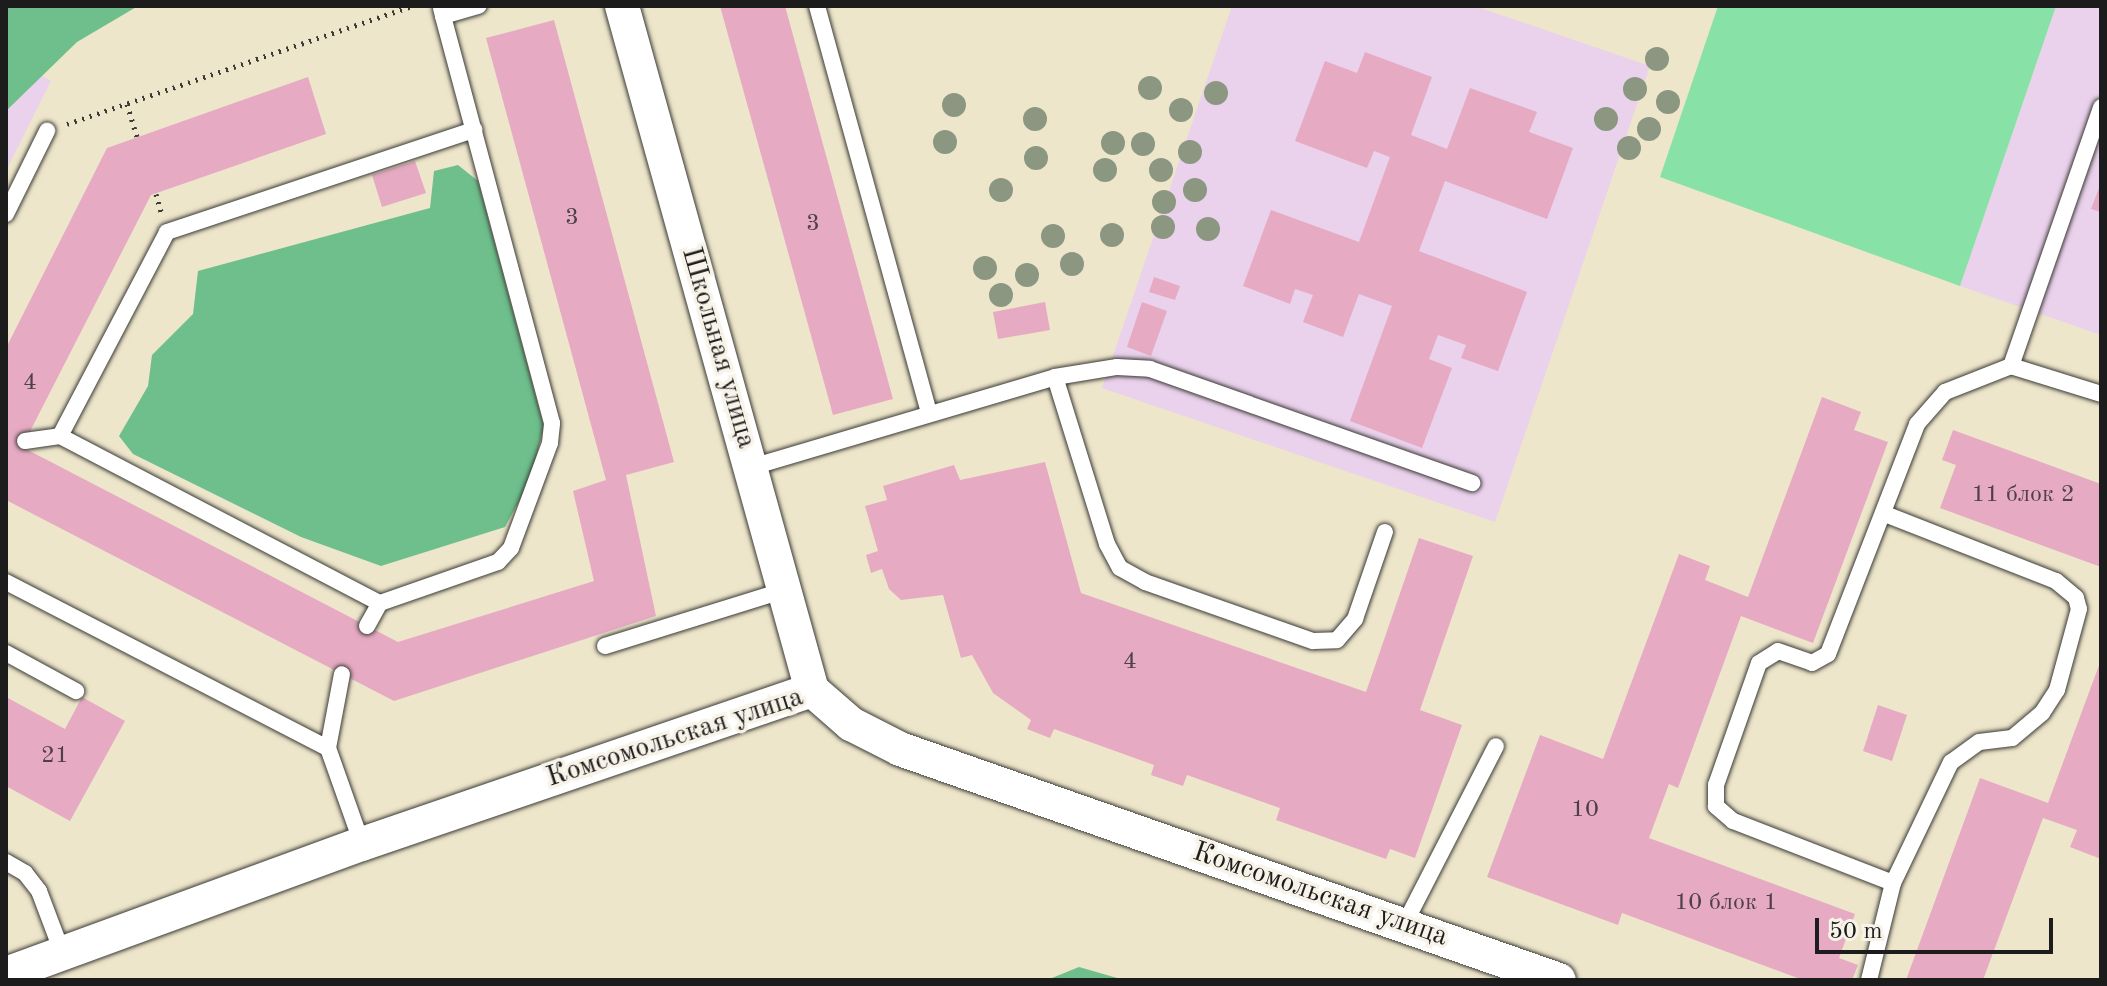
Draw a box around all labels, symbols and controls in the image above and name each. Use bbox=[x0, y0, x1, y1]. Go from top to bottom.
house number: 3 bbox=[565, 205, 579, 233]
house number: 3 bbox=[806, 211, 820, 239]
street label: Школьная улица bbox=[673, 244, 763, 452]
house number: 4 bbox=[23, 370, 37, 398]
house number: 11 блок 2 bbox=[1971, 482, 2075, 510]
house number: 4 bbox=[1123, 649, 1137, 677]
street label: Комсомольская улица bbox=[542, 681, 808, 795]
house number: 21 bbox=[41, 743, 69, 771]
house number: 10 bbox=[1571, 797, 1599, 825]
street label: Комсомольская улица bbox=[1188, 836, 1452, 954]
house number: 10 блок 1 bbox=[1674, 890, 1778, 918]
scale bar bbox=[1819, 902, 2057, 952]
text: 50 m bbox=[1829, 920, 1883, 944]

